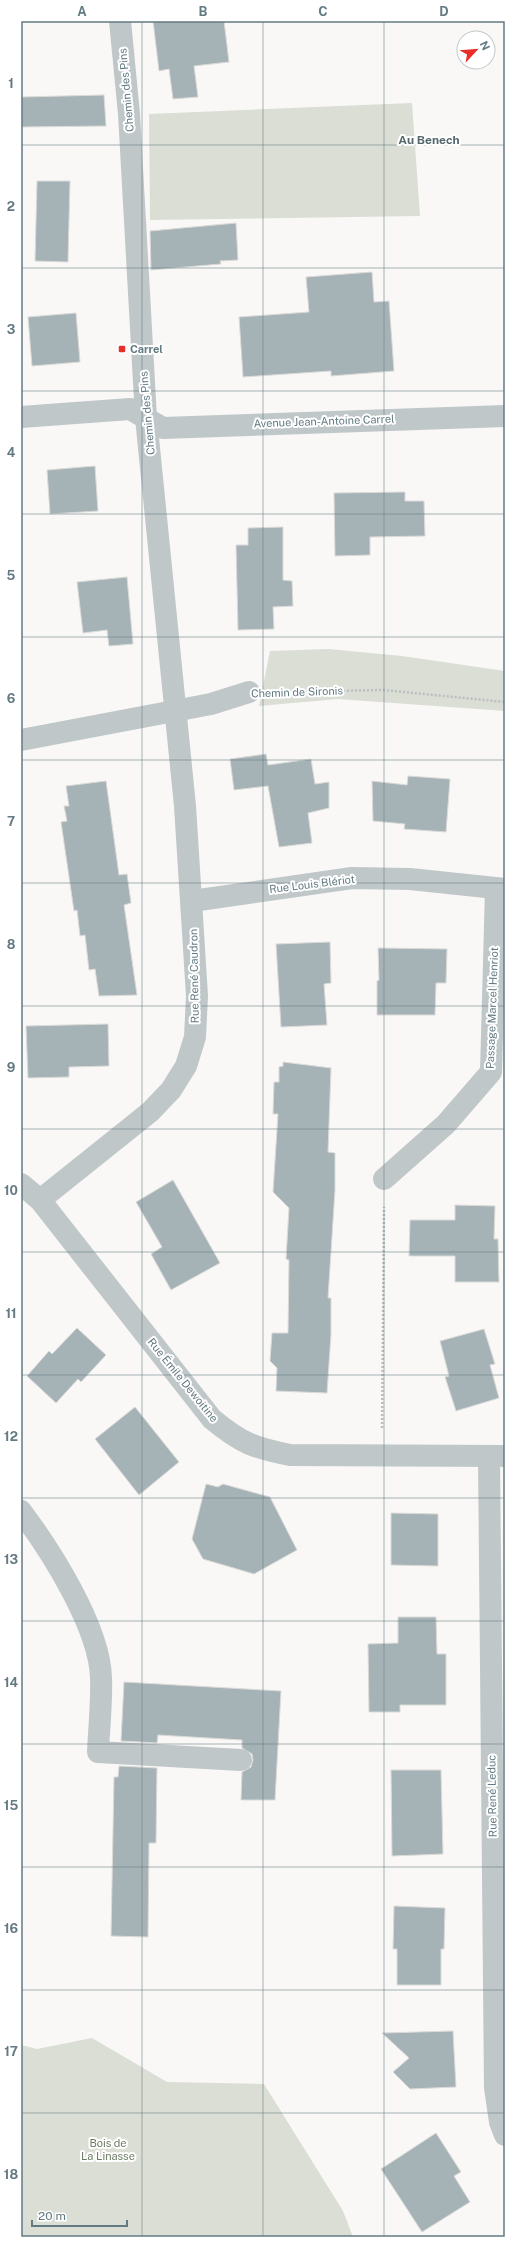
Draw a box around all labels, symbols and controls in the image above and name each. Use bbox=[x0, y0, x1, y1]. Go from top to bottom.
text: A bbox=[77, 4, 87, 19]
text: B bbox=[199, 4, 208, 19]
text: C bbox=[318, 4, 328, 19]
text: D bbox=[439, 4, 449, 19]
north arrow bbox=[456, 30, 496, 70]
text: N bbox=[478, 39, 492, 52]
street label: Chemin des Pins bbox=[116, 47, 136, 132]
text: 1 bbox=[8, 76, 14, 91]
district label: Au Benech bbox=[398, 133, 460, 147]
text: 2 bbox=[7, 199, 15, 214]
text: 3 bbox=[7, 322, 16, 337]
place label: Carrel bbox=[130, 343, 163, 355]
marker: Carrel bbox=[117, 344, 127, 354]
street label: Chemin des Pins bbox=[137, 370, 157, 455]
street label: Avenue Jean-Antoine Carrel bbox=[253, 413, 395, 429]
text: 4 bbox=[7, 445, 16, 460]
text: 5 bbox=[7, 568, 16, 583]
street label: Chemin de Sironis bbox=[251, 684, 344, 700]
text: 6 bbox=[7, 691, 16, 706]
text: 7 bbox=[7, 814, 15, 829]
street label: Rue Louis Blériot bbox=[268, 873, 356, 895]
street label: Rue René Caudron bbox=[187, 929, 201, 1023]
text: 8 bbox=[7, 937, 16, 952]
street label: Passage Marcel Henriot bbox=[484, 947, 500, 1069]
text: 9 bbox=[7, 1060, 15, 1075]
text: 10 bbox=[4, 1183, 18, 1198]
text: 11 bbox=[5, 1306, 17, 1321]
street label: Rue Émile Dewoitine bbox=[146, 1335, 221, 1424]
text: 12 bbox=[4, 1429, 18, 1444]
text: 13 bbox=[4, 1552, 18, 1567]
text: 14 bbox=[4, 1675, 19, 1690]
street label: Rue René Leduc bbox=[485, 1755, 499, 1837]
text: 15 bbox=[4, 1798, 18, 1813]
text: 16 bbox=[4, 1921, 18, 1936]
text: 17 bbox=[4, 2044, 18, 2059]
park label: Bois de La Linasse bbox=[81, 2137, 135, 2162]
text: 18 bbox=[4, 2167, 18, 2182]
scale bar bbox=[32, 2202, 127, 2228]
text: 20 m bbox=[38, 2209, 66, 2223]

